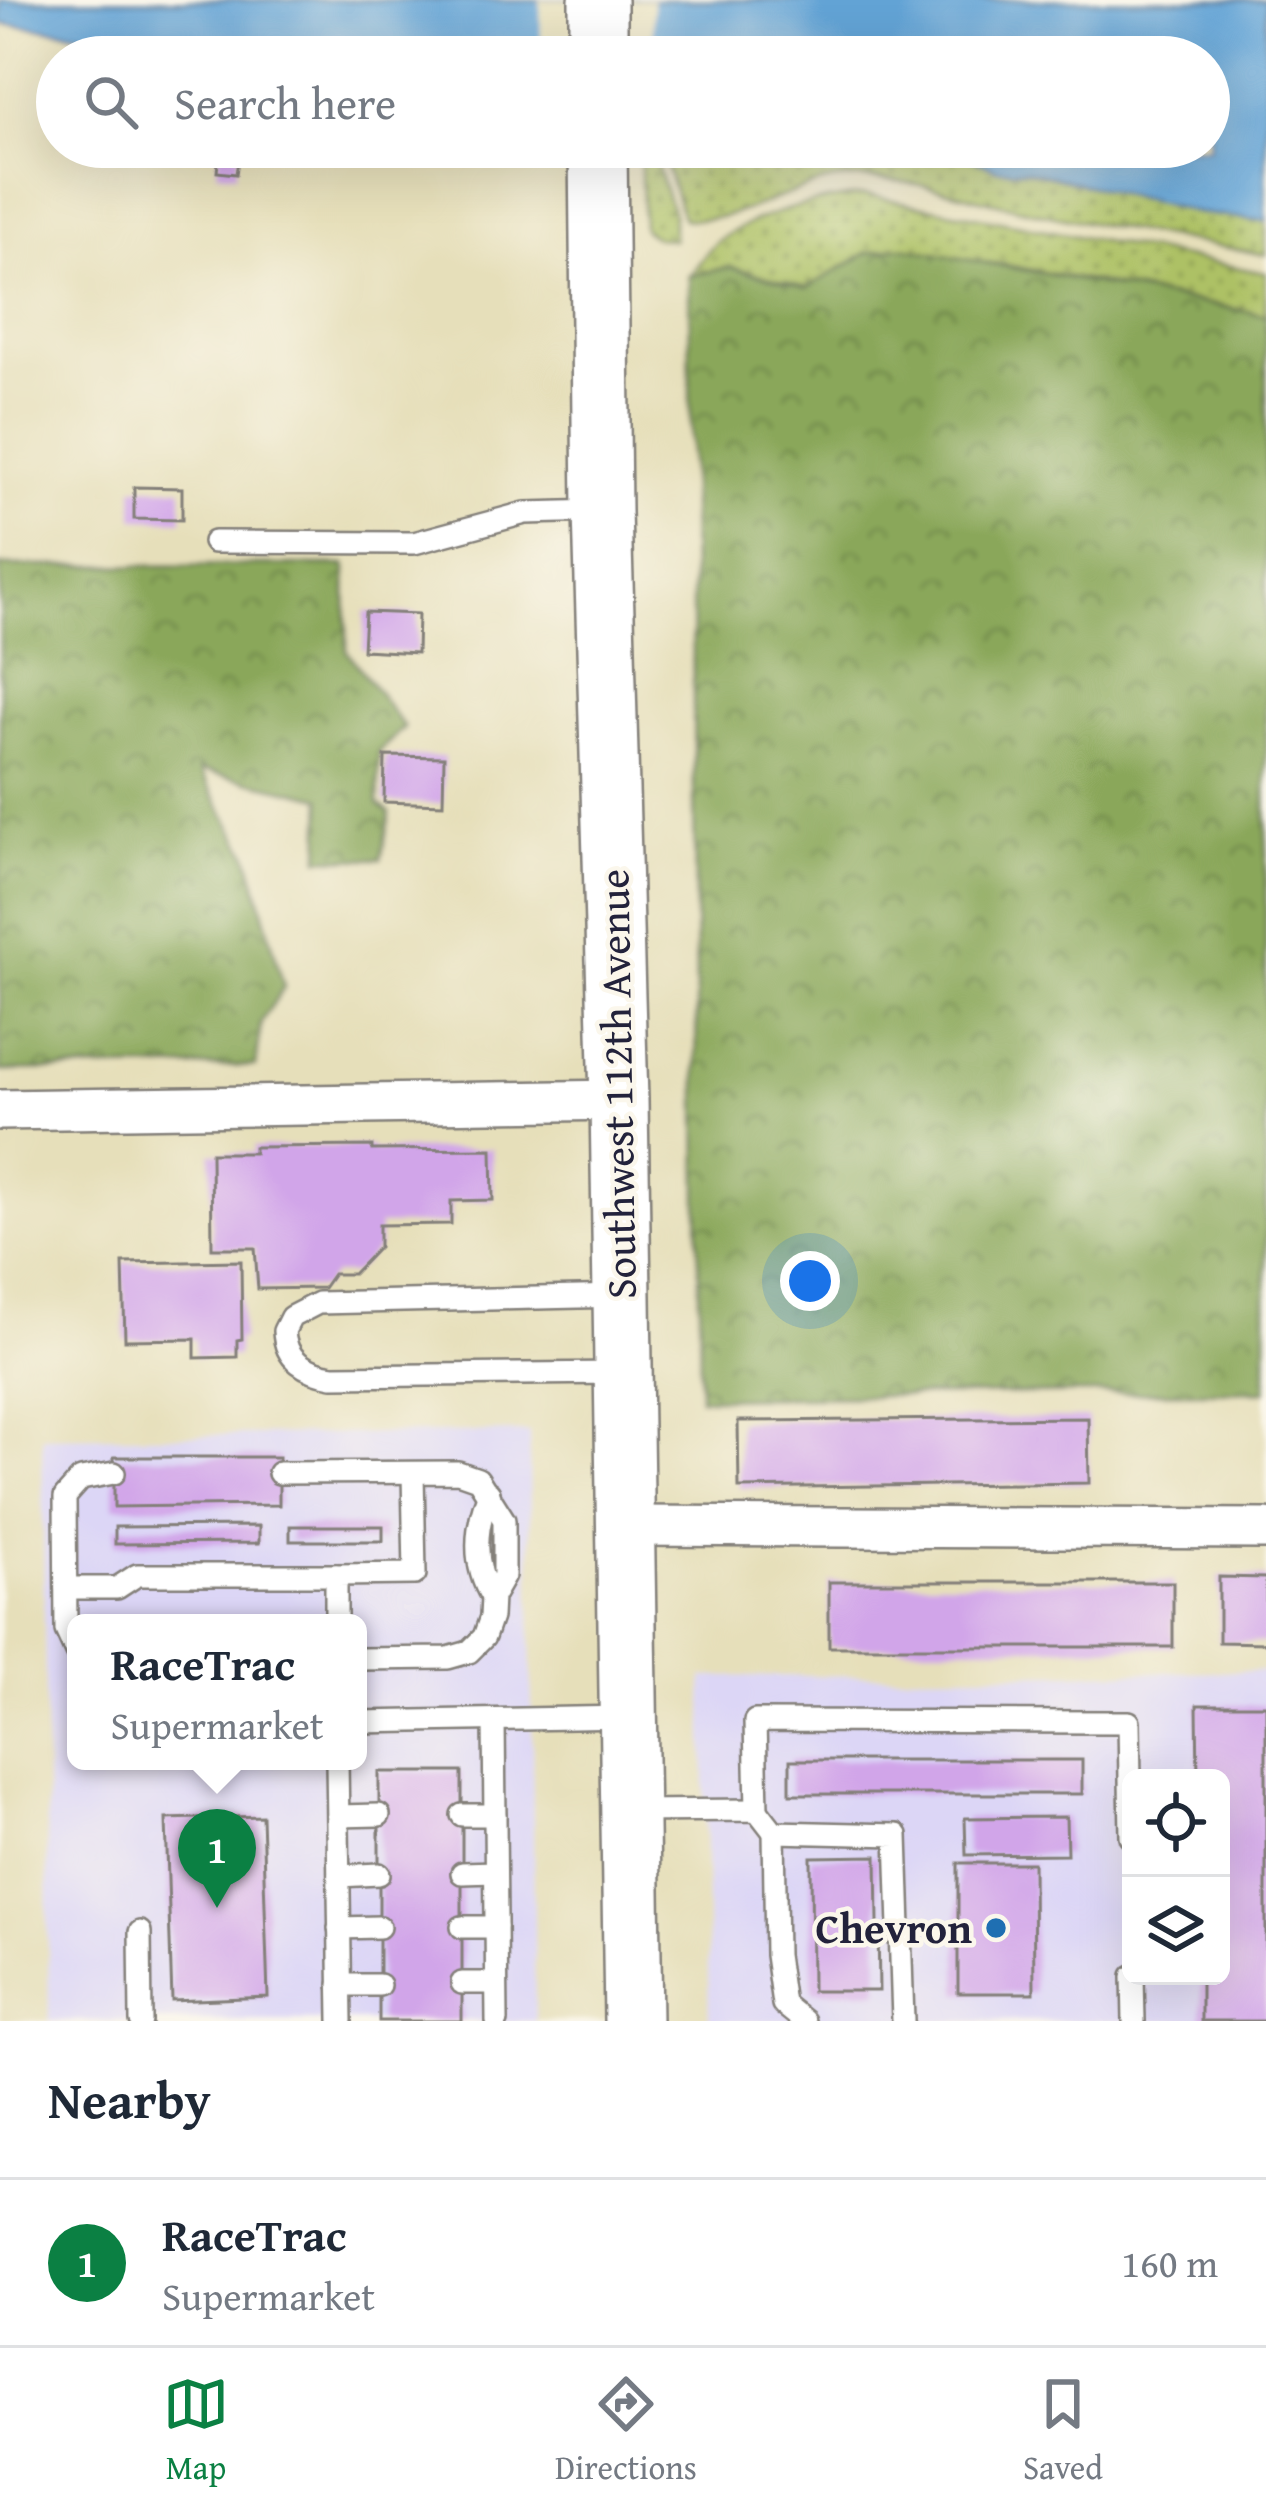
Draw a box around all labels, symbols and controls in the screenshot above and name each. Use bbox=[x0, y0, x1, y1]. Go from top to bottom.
search box bbox=[36, 36, 1230, 168]
icon: search bbox=[78, 69, 144, 135]
text: Search here bbox=[174, 70, 396, 135]
street label: Southwest 112th Avenue bbox=[582, 869, 651, 1299]
your location bbox=[780, 1251, 840, 1311]
popup bbox=[67, 1614, 367, 1770]
text: RaceTrac bbox=[110, 1631, 295, 1696]
text: Supermarket bbox=[110, 1696, 324, 1753]
map controls bbox=[1122, 1769, 1230, 1985]
button: locate bbox=[1122, 1769, 1230, 1877]
pin: 1 bbox=[178, 1809, 256, 1908]
button: layers bbox=[1122, 1877, 1230, 1985]
place label: Chevron bbox=[815, 1897, 972, 1958]
marker: Chevron bbox=[983, 1915, 1009, 1941]
text: Nearby bbox=[48, 2062, 211, 2137]
text: RaceTrac bbox=[162, 2202, 346, 2267]
text: 1 bbox=[77, 2234, 97, 2291]
text: 160 m bbox=[1121, 2234, 1218, 2291]
text: Supermarket bbox=[162, 2267, 375, 2324]
tab: Map bbox=[163, 2371, 229, 2491]
tab: Directions bbox=[555, 2371, 697, 2491]
tab: Saved bbox=[1023, 2371, 1103, 2491]

